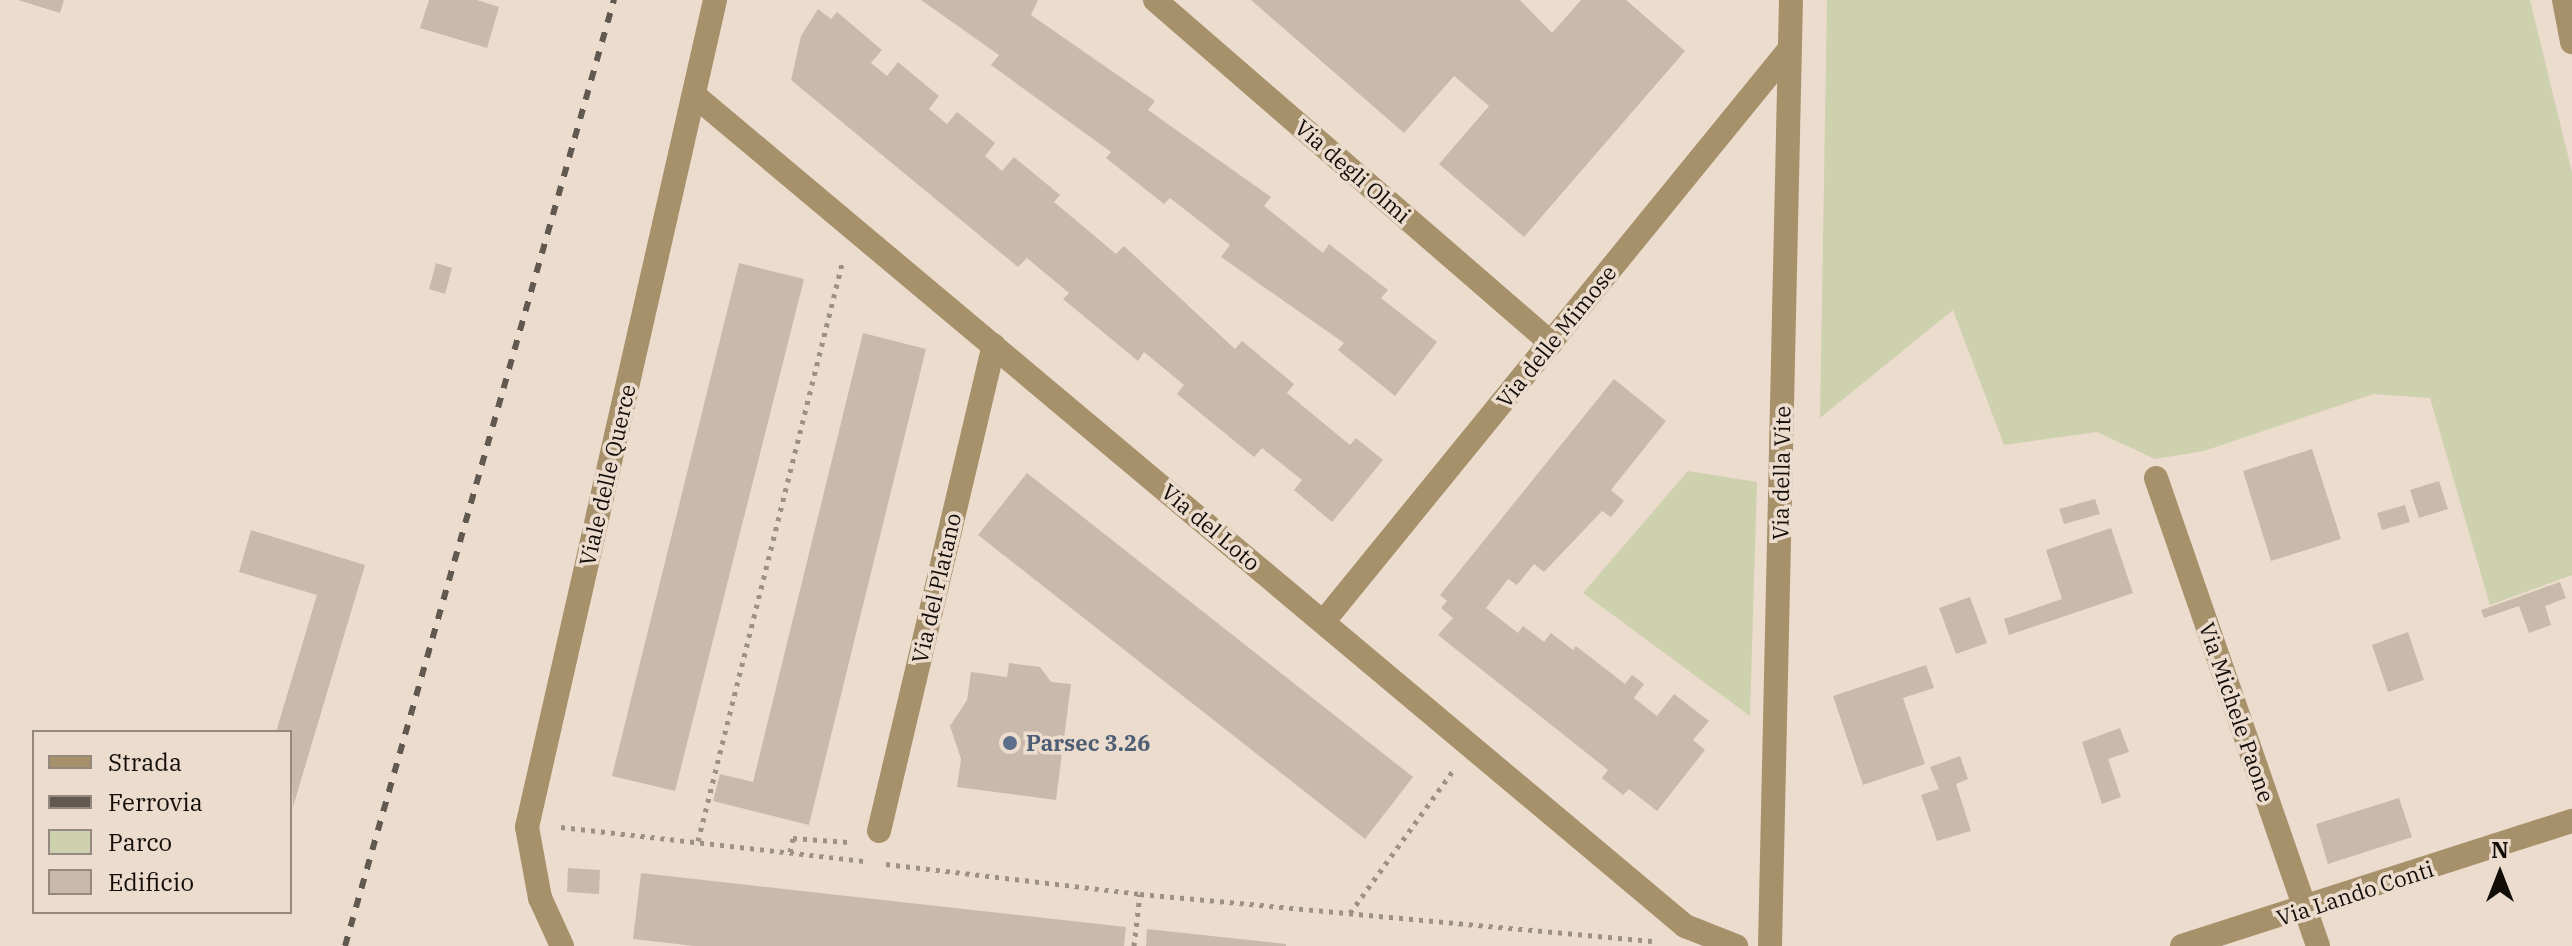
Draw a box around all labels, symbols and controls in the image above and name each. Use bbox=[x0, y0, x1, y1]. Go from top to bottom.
street label: Via degli Olmi bbox=[1290, 114, 1416, 228]
street label: Via delle Mimose bbox=[1491, 260, 1621, 412]
street label: Viale delle Querce bbox=[573, 382, 641, 568]
street label: Via della Vite bbox=[1767, 406, 1795, 540]
street label: Via del Loto bbox=[1156, 478, 1266, 576]
street label: Via del Platano bbox=[906, 510, 966, 666]
street label: Via Michele Paone bbox=[2194, 619, 2280, 805]
legend bbox=[32, 730, 292, 914]
place label: Parsec 3.26 bbox=[1026, 730, 1150, 756]
marker: Parsec 3.26 bbox=[1001, 734, 1019, 752]
text: Strada bbox=[108, 746, 182, 778]
text: Ferrovia bbox=[108, 786, 203, 818]
text: Parco bbox=[108, 826, 172, 858]
north arrow bbox=[2460, 834, 2540, 914]
text: N bbox=[2491, 835, 2509, 864]
street label: Via Lando Conti bbox=[2273, 855, 2437, 931]
text: Edificio bbox=[108, 866, 194, 898]

